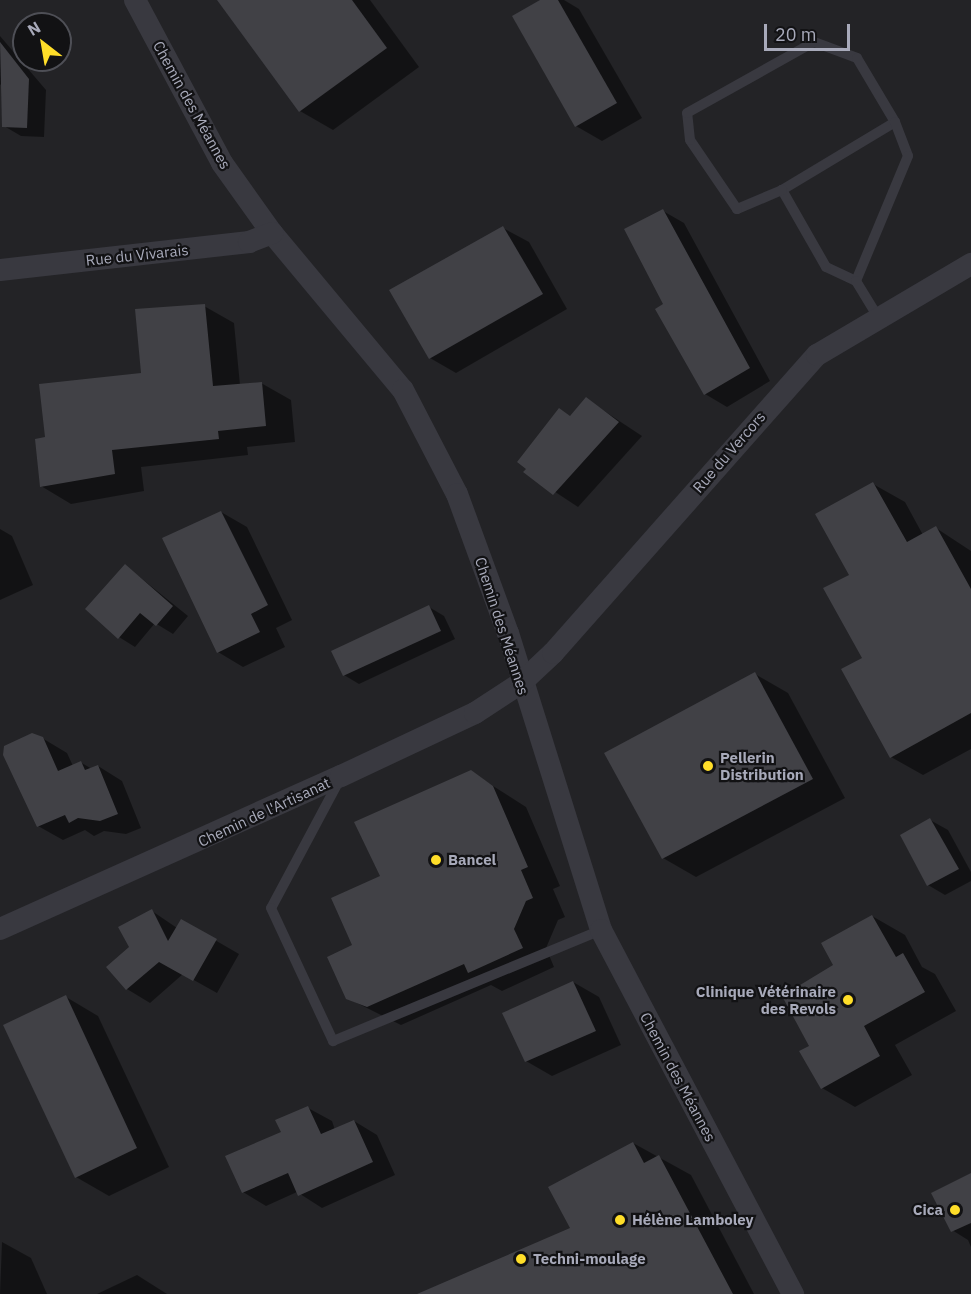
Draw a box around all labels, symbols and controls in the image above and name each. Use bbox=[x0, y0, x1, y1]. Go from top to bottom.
north arrow bbox=[12, 12, 72, 72]
scale bar bbox=[767, 12, 852, 50]
text: N bbox=[24, 17, 44, 40]
text: 20 m bbox=[775, 23, 817, 46]
street label: Chemin des Méannes bbox=[149, 38, 235, 172]
street label: Rue du Vivarais bbox=[85, 241, 189, 269]
street label: Rue du Vercors bbox=[689, 408, 769, 496]
street label: Chemin des Méannes bbox=[471, 555, 533, 697]
place label: Pellerin Distribution bbox=[720, 748, 804, 783]
marker: Pellerin Distribution bbox=[701, 759, 715, 773]
street label: Chemin de l'Artisanat bbox=[195, 773, 333, 851]
place label: Bancel bbox=[448, 851, 496, 869]
marker: Bancel bbox=[429, 853, 443, 867]
place label: Clinique Vétérinaire des Revols bbox=[696, 982, 836, 1017]
marker: Clinique Vétérinaire des Revols bbox=[841, 993, 855, 1007]
street label: Chemin des Méannes bbox=[636, 1009, 720, 1145]
place label: Cica bbox=[913, 1201, 943, 1219]
marker: Cica bbox=[948, 1203, 962, 1217]
place label: Hélène Lamboley bbox=[632, 1211, 754, 1229]
marker: Hélène Lamboley bbox=[613, 1213, 627, 1227]
place label: Techni-moulage bbox=[533, 1250, 646, 1268]
marker: Techni-moulage bbox=[514, 1252, 528, 1266]

